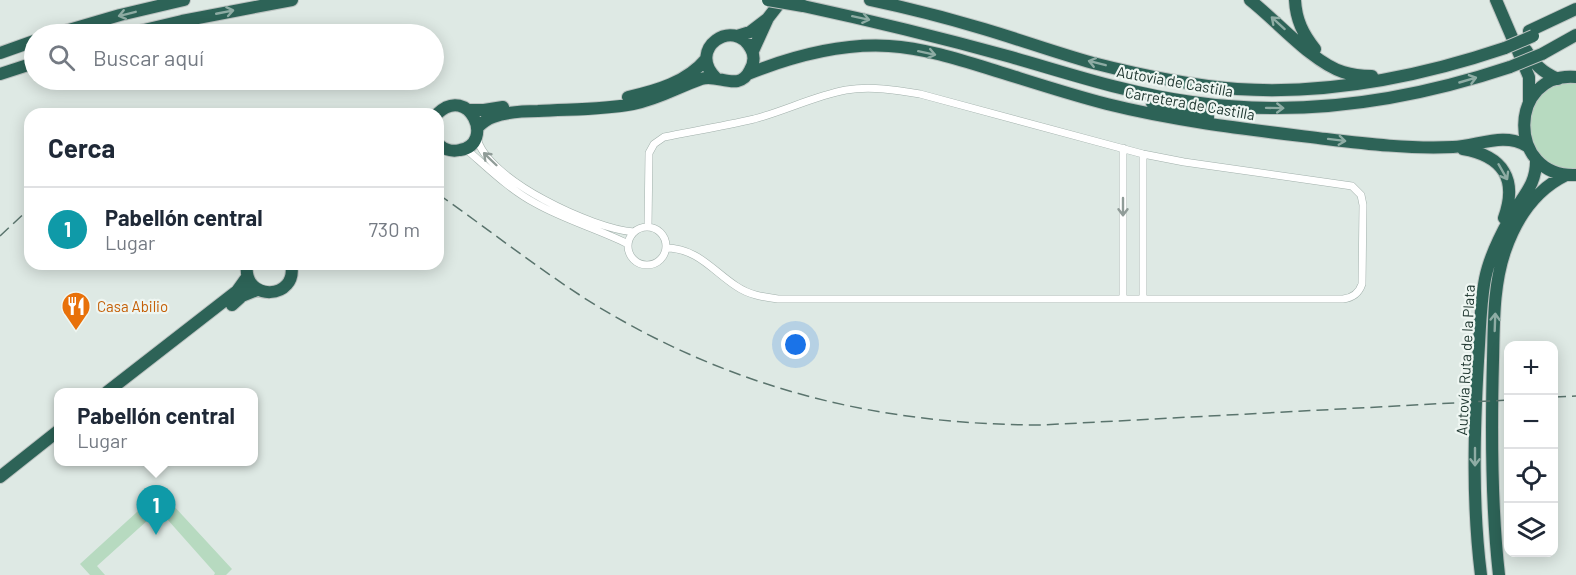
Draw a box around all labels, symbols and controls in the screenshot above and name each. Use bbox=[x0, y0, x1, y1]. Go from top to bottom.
one-way arrow bbox=[215, 7, 234, 18]
one-way arrow bbox=[118, 8, 137, 20]
one-way arrow bbox=[850, 13, 870, 24]
one-way arrow bbox=[1271, 16, 1286, 30]
search box bbox=[24, 24, 444, 90]
icon: search bbox=[45, 41, 78, 74]
text: Buscar aquí bbox=[93, 44, 204, 70]
one-way arrow bbox=[918, 47, 937, 59]
one-way arrow bbox=[1088, 57, 1107, 69]
street label: Autovía de Castilla bbox=[1115, 62, 1235, 100]
one-way arrow bbox=[1458, 74, 1477, 85]
street label: Carretera de Castilla bbox=[1124, 83, 1256, 123]
one-way arrow bbox=[1265, 102, 1285, 114]
text: Cerca bbox=[48, 132, 115, 163]
one-way arrow bbox=[1327, 135, 1347, 146]
one-way arrow bbox=[483, 152, 498, 167]
one-way arrow bbox=[1497, 163, 1509, 180]
one-way arrow bbox=[1117, 196, 1129, 216]
text: Pabellón central bbox=[105, 204, 263, 230]
text: 1 bbox=[64, 217, 71, 241]
text: 730 m bbox=[368, 217, 420, 241]
text: Lugar bbox=[105, 230, 155, 254]
street label: Autovía Ruta de la Plata bbox=[1452, 284, 1478, 436]
restaurant icon: Casa Abilio bbox=[60, 290, 92, 332]
place label: Casa Abilio bbox=[97, 297, 168, 315]
one-way arrow bbox=[1489, 313, 1500, 333]
your location bbox=[781, 330, 810, 359]
map controls bbox=[1504, 341, 1558, 557]
button: + bbox=[1504, 341, 1558, 395]
popup bbox=[54, 388, 258, 466]
button: − bbox=[1504, 395, 1558, 449]
text: Pabellón central bbox=[77, 402, 235, 428]
text: Lugar bbox=[77, 428, 127, 452]
one-way arrow bbox=[1469, 447, 1481, 467]
button: locate bbox=[1504, 449, 1558, 503]
pin: 1 bbox=[136, 486, 176, 535]
button: layers bbox=[1504, 503, 1558, 557]

